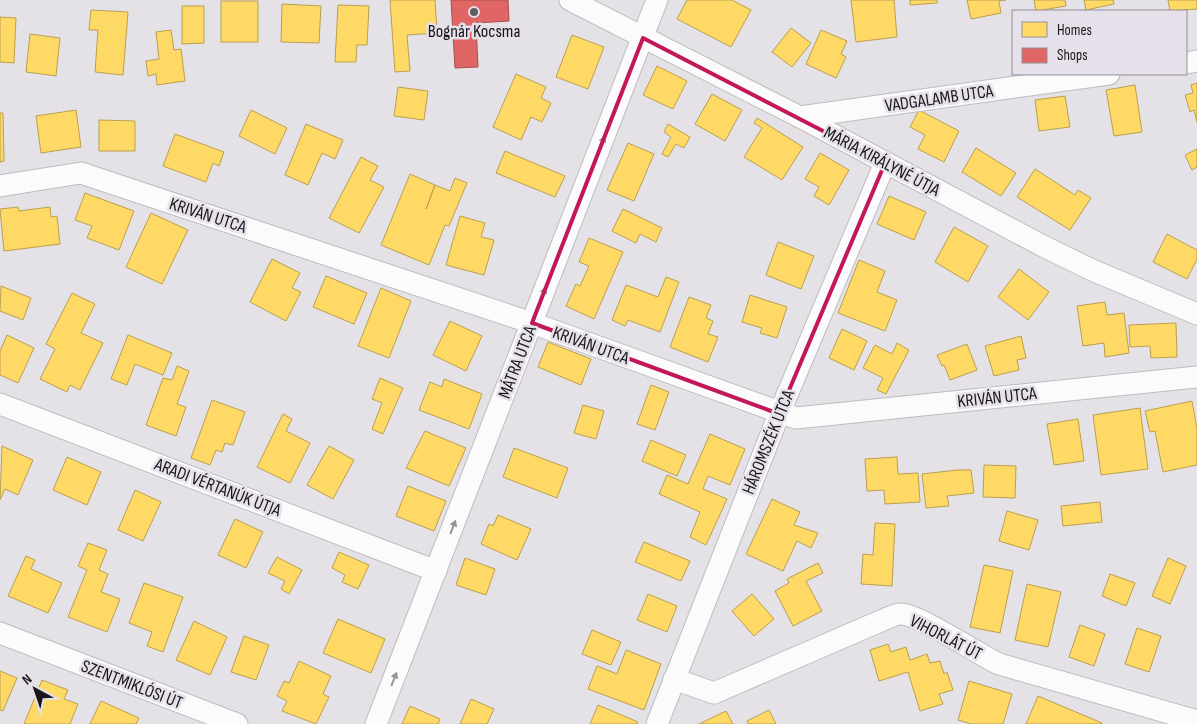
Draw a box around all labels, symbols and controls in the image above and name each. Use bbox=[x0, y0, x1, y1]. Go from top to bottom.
marker: Bognár Kocsma bbox=[468, 6, 480, 18]
legend bbox=[1012, 10, 1187, 75]
place label: Bognár Kocsma bbox=[428, 21, 520, 42]
text: Homes bbox=[1057, 21, 1092, 40]
text: Shops bbox=[1057, 46, 1088, 65]
street label: VADGALAMB UTCA bbox=[883, 80, 995, 117]
street label: MÁRIA KIRÁLYNÉ ÚTJA bbox=[820, 122, 944, 201]
one-way arrow bbox=[599, 135, 606, 150]
street label: KRIVÁN UTCA bbox=[167, 193, 249, 238]
one-way arrow bbox=[539, 286, 547, 301]
street label: KRIVÁN UTCA bbox=[550, 322, 632, 369]
street label: MÁTRA UTCA bbox=[494, 323, 541, 401]
street label: KRIVÁN UTCA bbox=[956, 383, 1038, 412]
street label: HÁROMSZÉK UTCA bbox=[738, 387, 799, 497]
street label: ARADI VÉRTANÚK ÚTJA bbox=[151, 453, 284, 521]
one-way arrow bbox=[449, 520, 457, 534]
street label: VIHORLÁT ÚT bbox=[906, 610, 985, 665]
street label: SZENTMIKLÓSI ÚT bbox=[78, 655, 186, 713]
north arrow bbox=[10, 664, 60, 714]
text: N bbox=[19, 671, 35, 688]
one-way arrow bbox=[391, 671, 398, 686]

